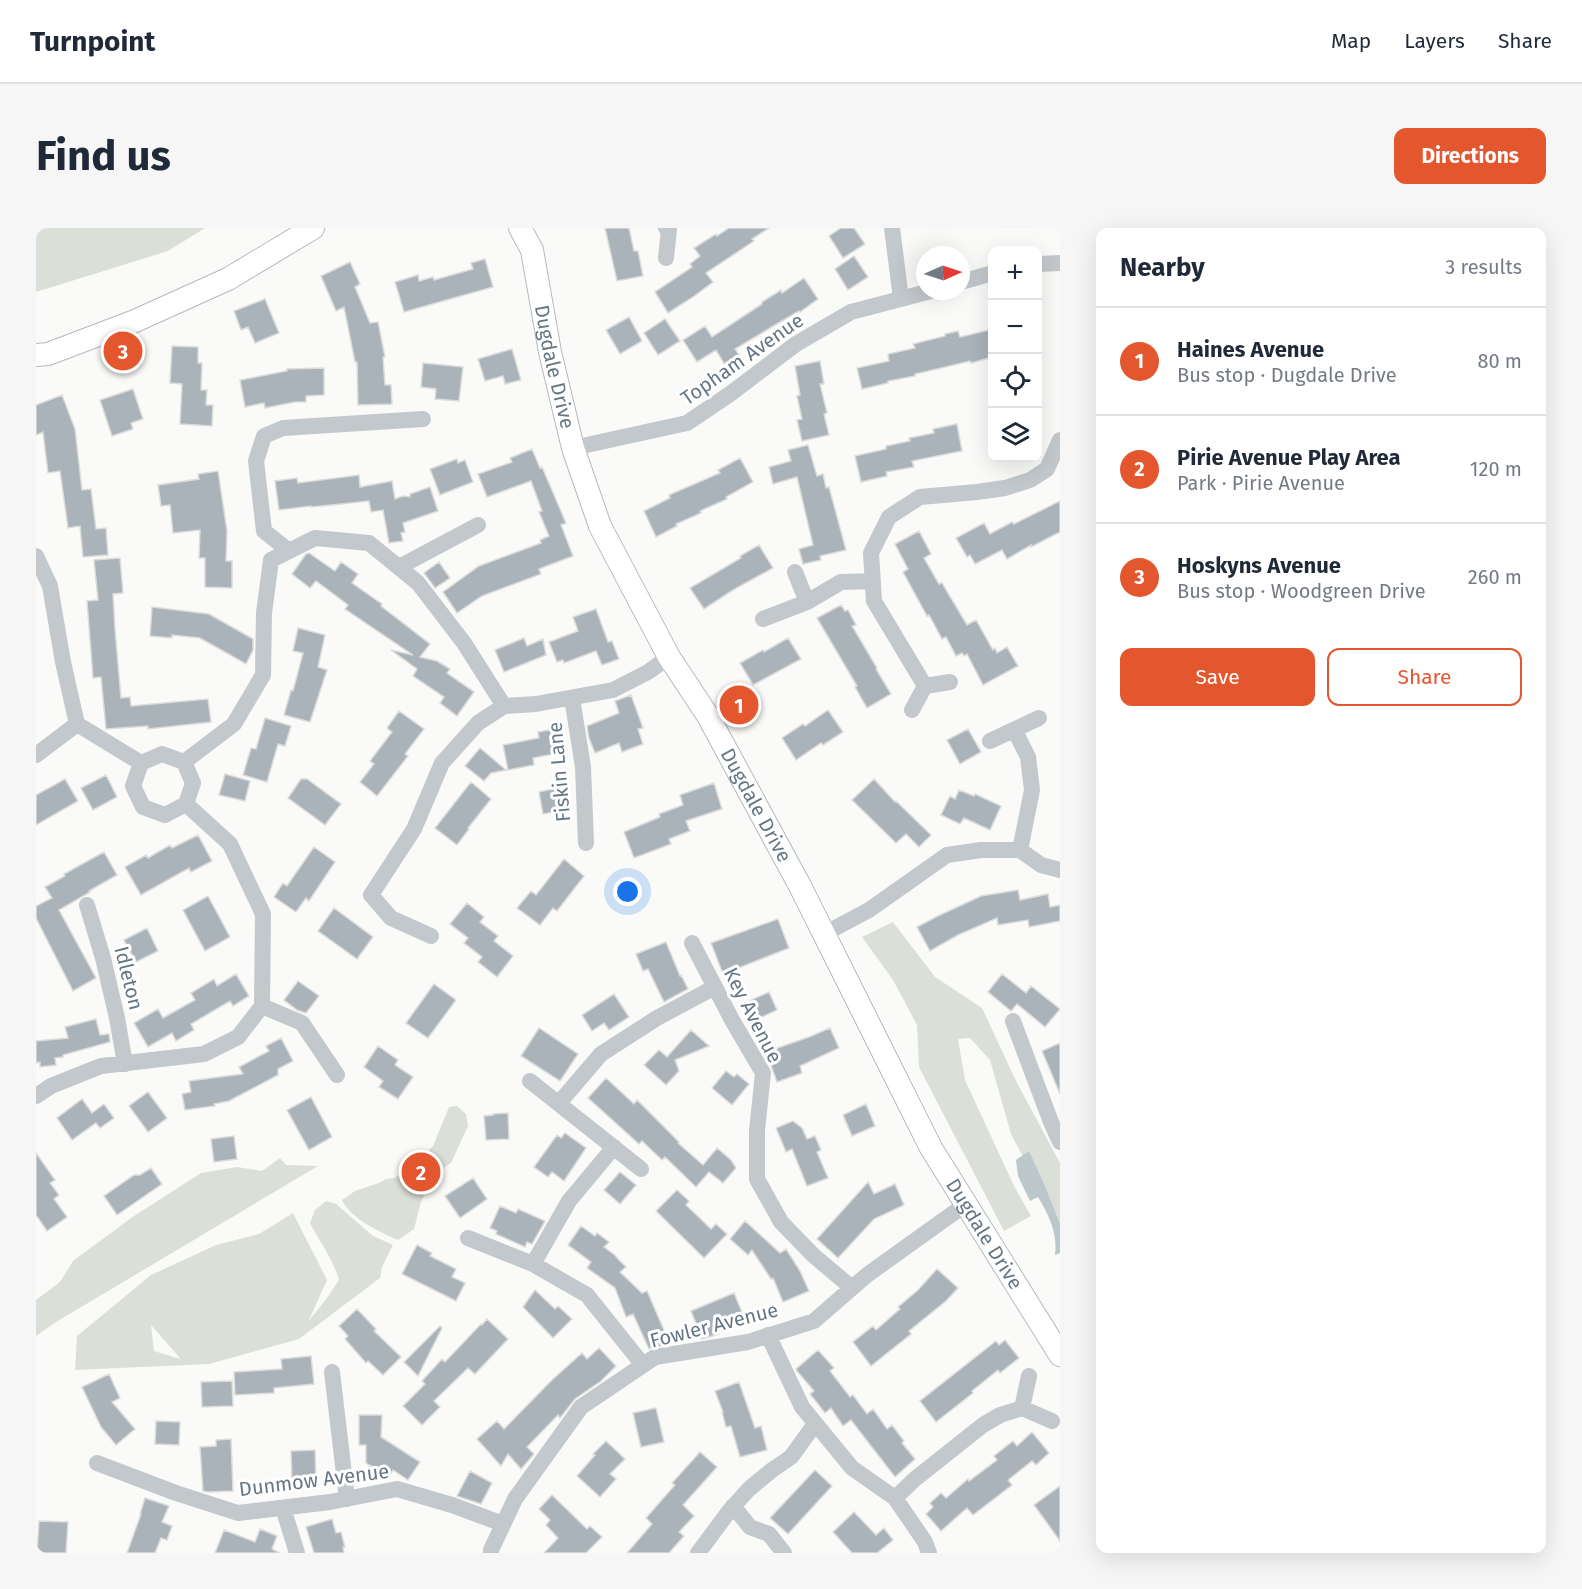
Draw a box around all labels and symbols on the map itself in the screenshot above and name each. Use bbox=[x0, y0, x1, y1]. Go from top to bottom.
north arrow bbox=[916, 246, 970, 300]
street label: Dugdale Drive bbox=[530, 303, 580, 431]
street label: Topham Avenue bbox=[676, 308, 808, 410]
pin: 3 bbox=[104, 328, 142, 374]
pin: 1 bbox=[720, 682, 758, 728]
street label: Fiskin Lane bbox=[543, 721, 575, 823]
street label: Dugdale Drive bbox=[716, 744, 797, 866]
your location bbox=[613, 877, 642, 906]
street label: Idleton bbox=[110, 944, 148, 1012]
street label: Key Avenue bbox=[719, 963, 787, 1067]
pin: 2 bbox=[402, 1150, 440, 1194]
street label: Dugdale Drive bbox=[941, 1174, 1028, 1294]
street label: Fowler Avenue bbox=[647, 1297, 781, 1353]
street label: Dunmow Avenue bbox=[238, 1459, 390, 1501]

